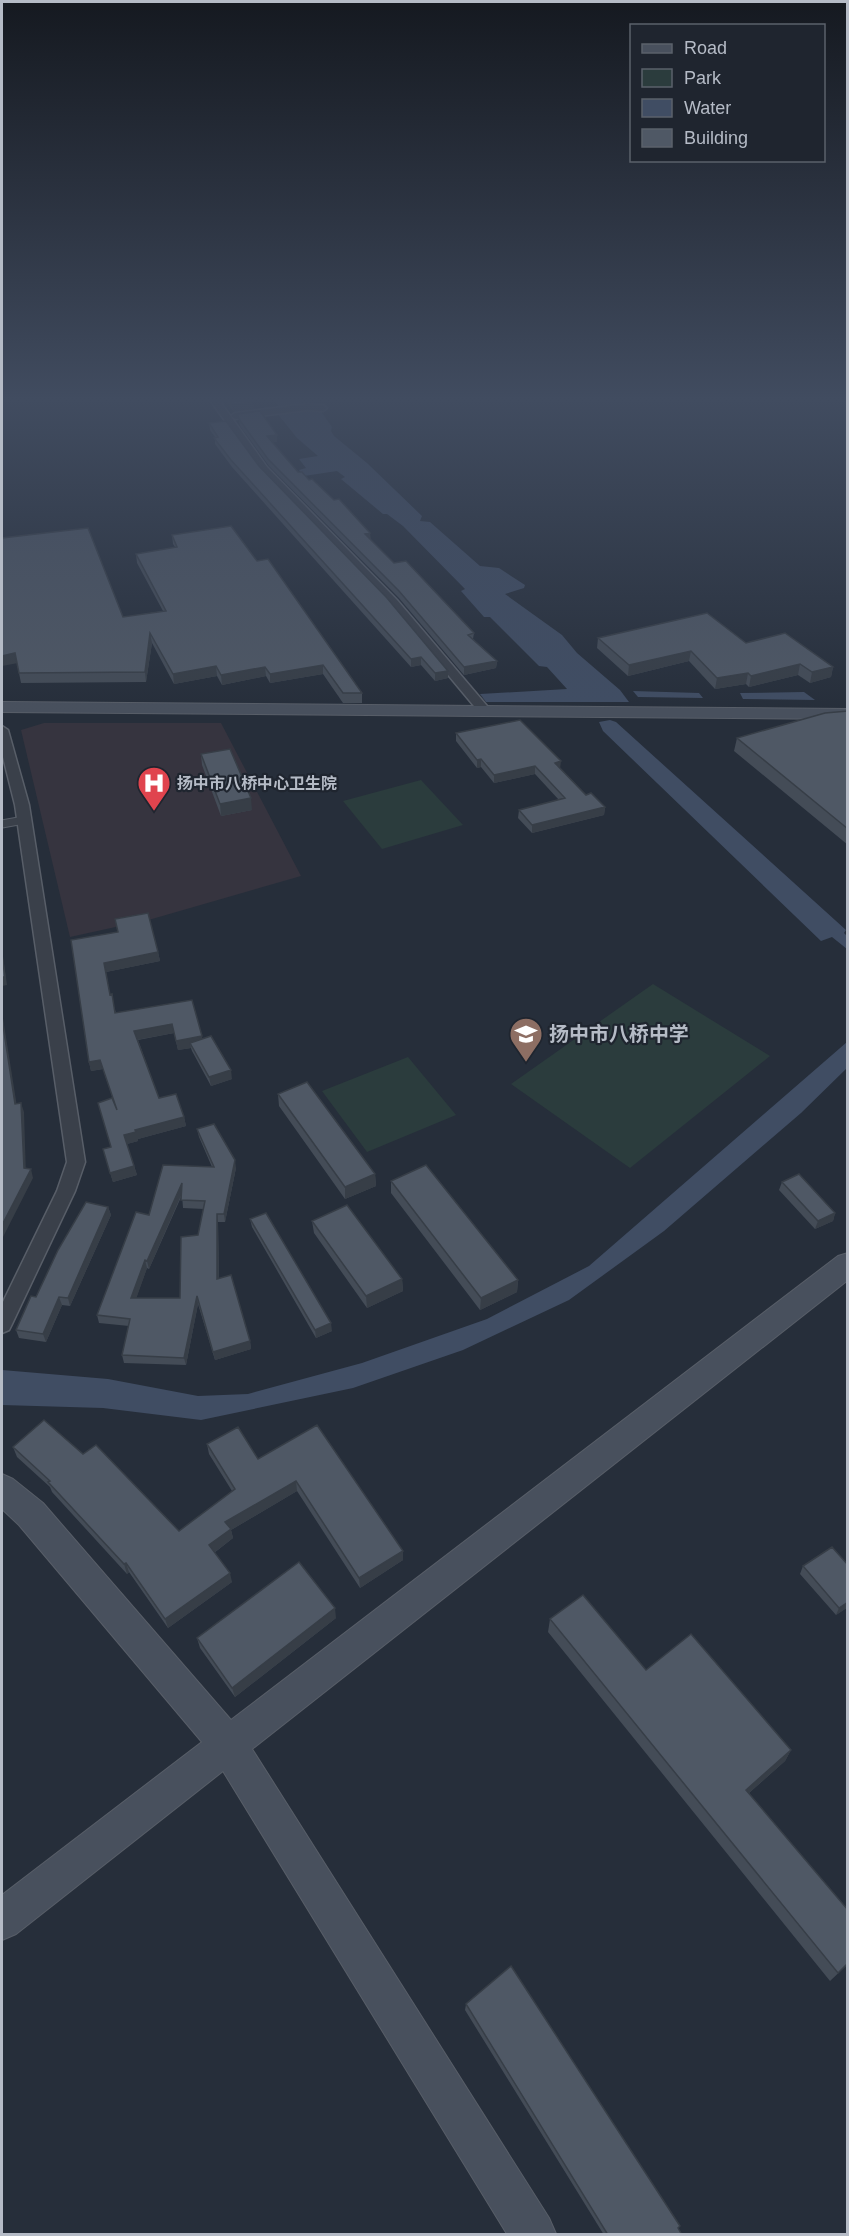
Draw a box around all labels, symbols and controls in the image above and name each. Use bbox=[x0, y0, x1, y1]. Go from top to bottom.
legend bbox=[630, 24, 825, 162]
text: Road bbox=[684, 38, 727, 58]
text: Park bbox=[684, 68, 722, 88]
text: Water bbox=[684, 98, 731, 118]
text: Building bbox=[684, 128, 748, 148]
hospital icon: 扬中市八桥中心卫生院 bbox=[136, 765, 172, 812]
place label: 扬中市八桥中心卫生院 bbox=[177, 775, 337, 792]
school or university icon: 扬中市八桥中学 bbox=[508, 1016, 544, 1063]
place label: 扬中市八桥中学 bbox=[549, 1023, 689, 1045]

